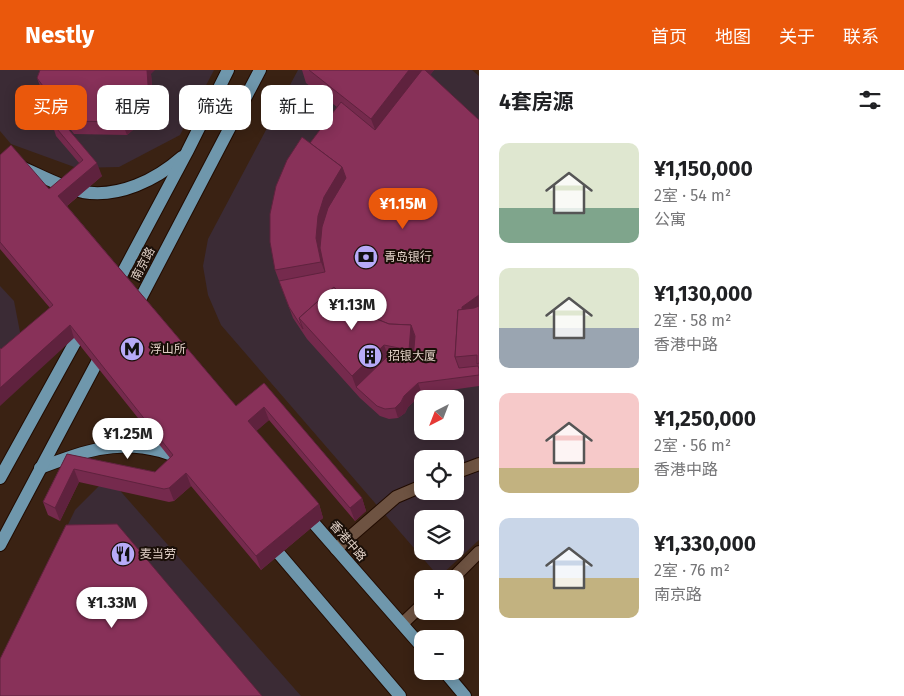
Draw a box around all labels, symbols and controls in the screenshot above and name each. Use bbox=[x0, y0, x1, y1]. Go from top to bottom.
text: Nestly bbox=[25, 21, 94, 49]
text: 首页 bbox=[651, 26, 687, 48]
text: 地图 bbox=[715, 26, 751, 48]
text: 关于 bbox=[779, 26, 815, 48]
text: 联系 bbox=[843, 26, 879, 48]
chip: 买房 bbox=[15, 85, 87, 130]
chip: 租房 bbox=[97, 85, 169, 130]
chip: 筛选 bbox=[179, 85, 251, 130]
chip: 新上 bbox=[261, 85, 333, 130]
icon: filters bbox=[856, 86, 884, 114]
text: 4套房源 bbox=[499, 89, 574, 115]
text: ¥1,150,000 bbox=[654, 156, 753, 182]
icon: home bbox=[539, 163, 599, 223]
text: 2室 · 54 m² bbox=[654, 186, 731, 205]
pin: ¥1.15M bbox=[362, 188, 444, 230]
text: ¥1.15M bbox=[380, 194, 426, 213]
text: 公寓 bbox=[654, 210, 686, 229]
bank icon: 青岛银行 bbox=[353, 244, 379, 270]
street label: 南京路 bbox=[128, 245, 158, 283]
place label: 青岛银行 bbox=[384, 250, 432, 264]
text: ¥1,130,000 bbox=[654, 281, 753, 307]
pin: ¥1.13M bbox=[311, 288, 393, 331]
icon: home bbox=[539, 288, 599, 348]
text: ¥1.13M bbox=[329, 295, 375, 314]
text: 2室 · 58 m² bbox=[654, 311, 731, 330]
text: 香港中路 bbox=[654, 335, 718, 354]
metro station icon: 浮山所 bbox=[119, 336, 145, 362]
place label: 浮山所 bbox=[150, 342, 186, 356]
building icon: 招银大厦 bbox=[357, 343, 383, 369]
place label: 招银大厦 bbox=[388, 349, 436, 363]
north arrow bbox=[414, 390, 464, 440]
map controls bbox=[414, 390, 464, 680]
text: ¥1,250,000 bbox=[654, 406, 756, 432]
icon: home bbox=[539, 413, 599, 473]
pin: ¥1.25M bbox=[87, 418, 169, 460]
text: ¥1.25M bbox=[103, 424, 153, 443]
text: 2室 · 56 m² bbox=[654, 436, 731, 455]
button: locate bbox=[414, 450, 464, 500]
text: 香港中路 bbox=[654, 460, 718, 479]
button: layers bbox=[414, 510, 464, 560]
street label: 香港中路 bbox=[327, 518, 369, 564]
text: ¥1,330,000 bbox=[654, 531, 756, 557]
icon: home bbox=[539, 538, 599, 598]
restaurant icon: 麦当劳 bbox=[110, 541, 136, 567]
place label: 麦当劳 bbox=[140, 547, 176, 561]
text: 2室 · 76 m² bbox=[654, 561, 730, 580]
button: + bbox=[414, 570, 464, 620]
text: 南京路 bbox=[654, 585, 702, 604]
pin: ¥1.33M bbox=[71, 586, 153, 629]
text: ¥1.33M bbox=[87, 593, 137, 612]
button: − bbox=[414, 630, 464, 680]

